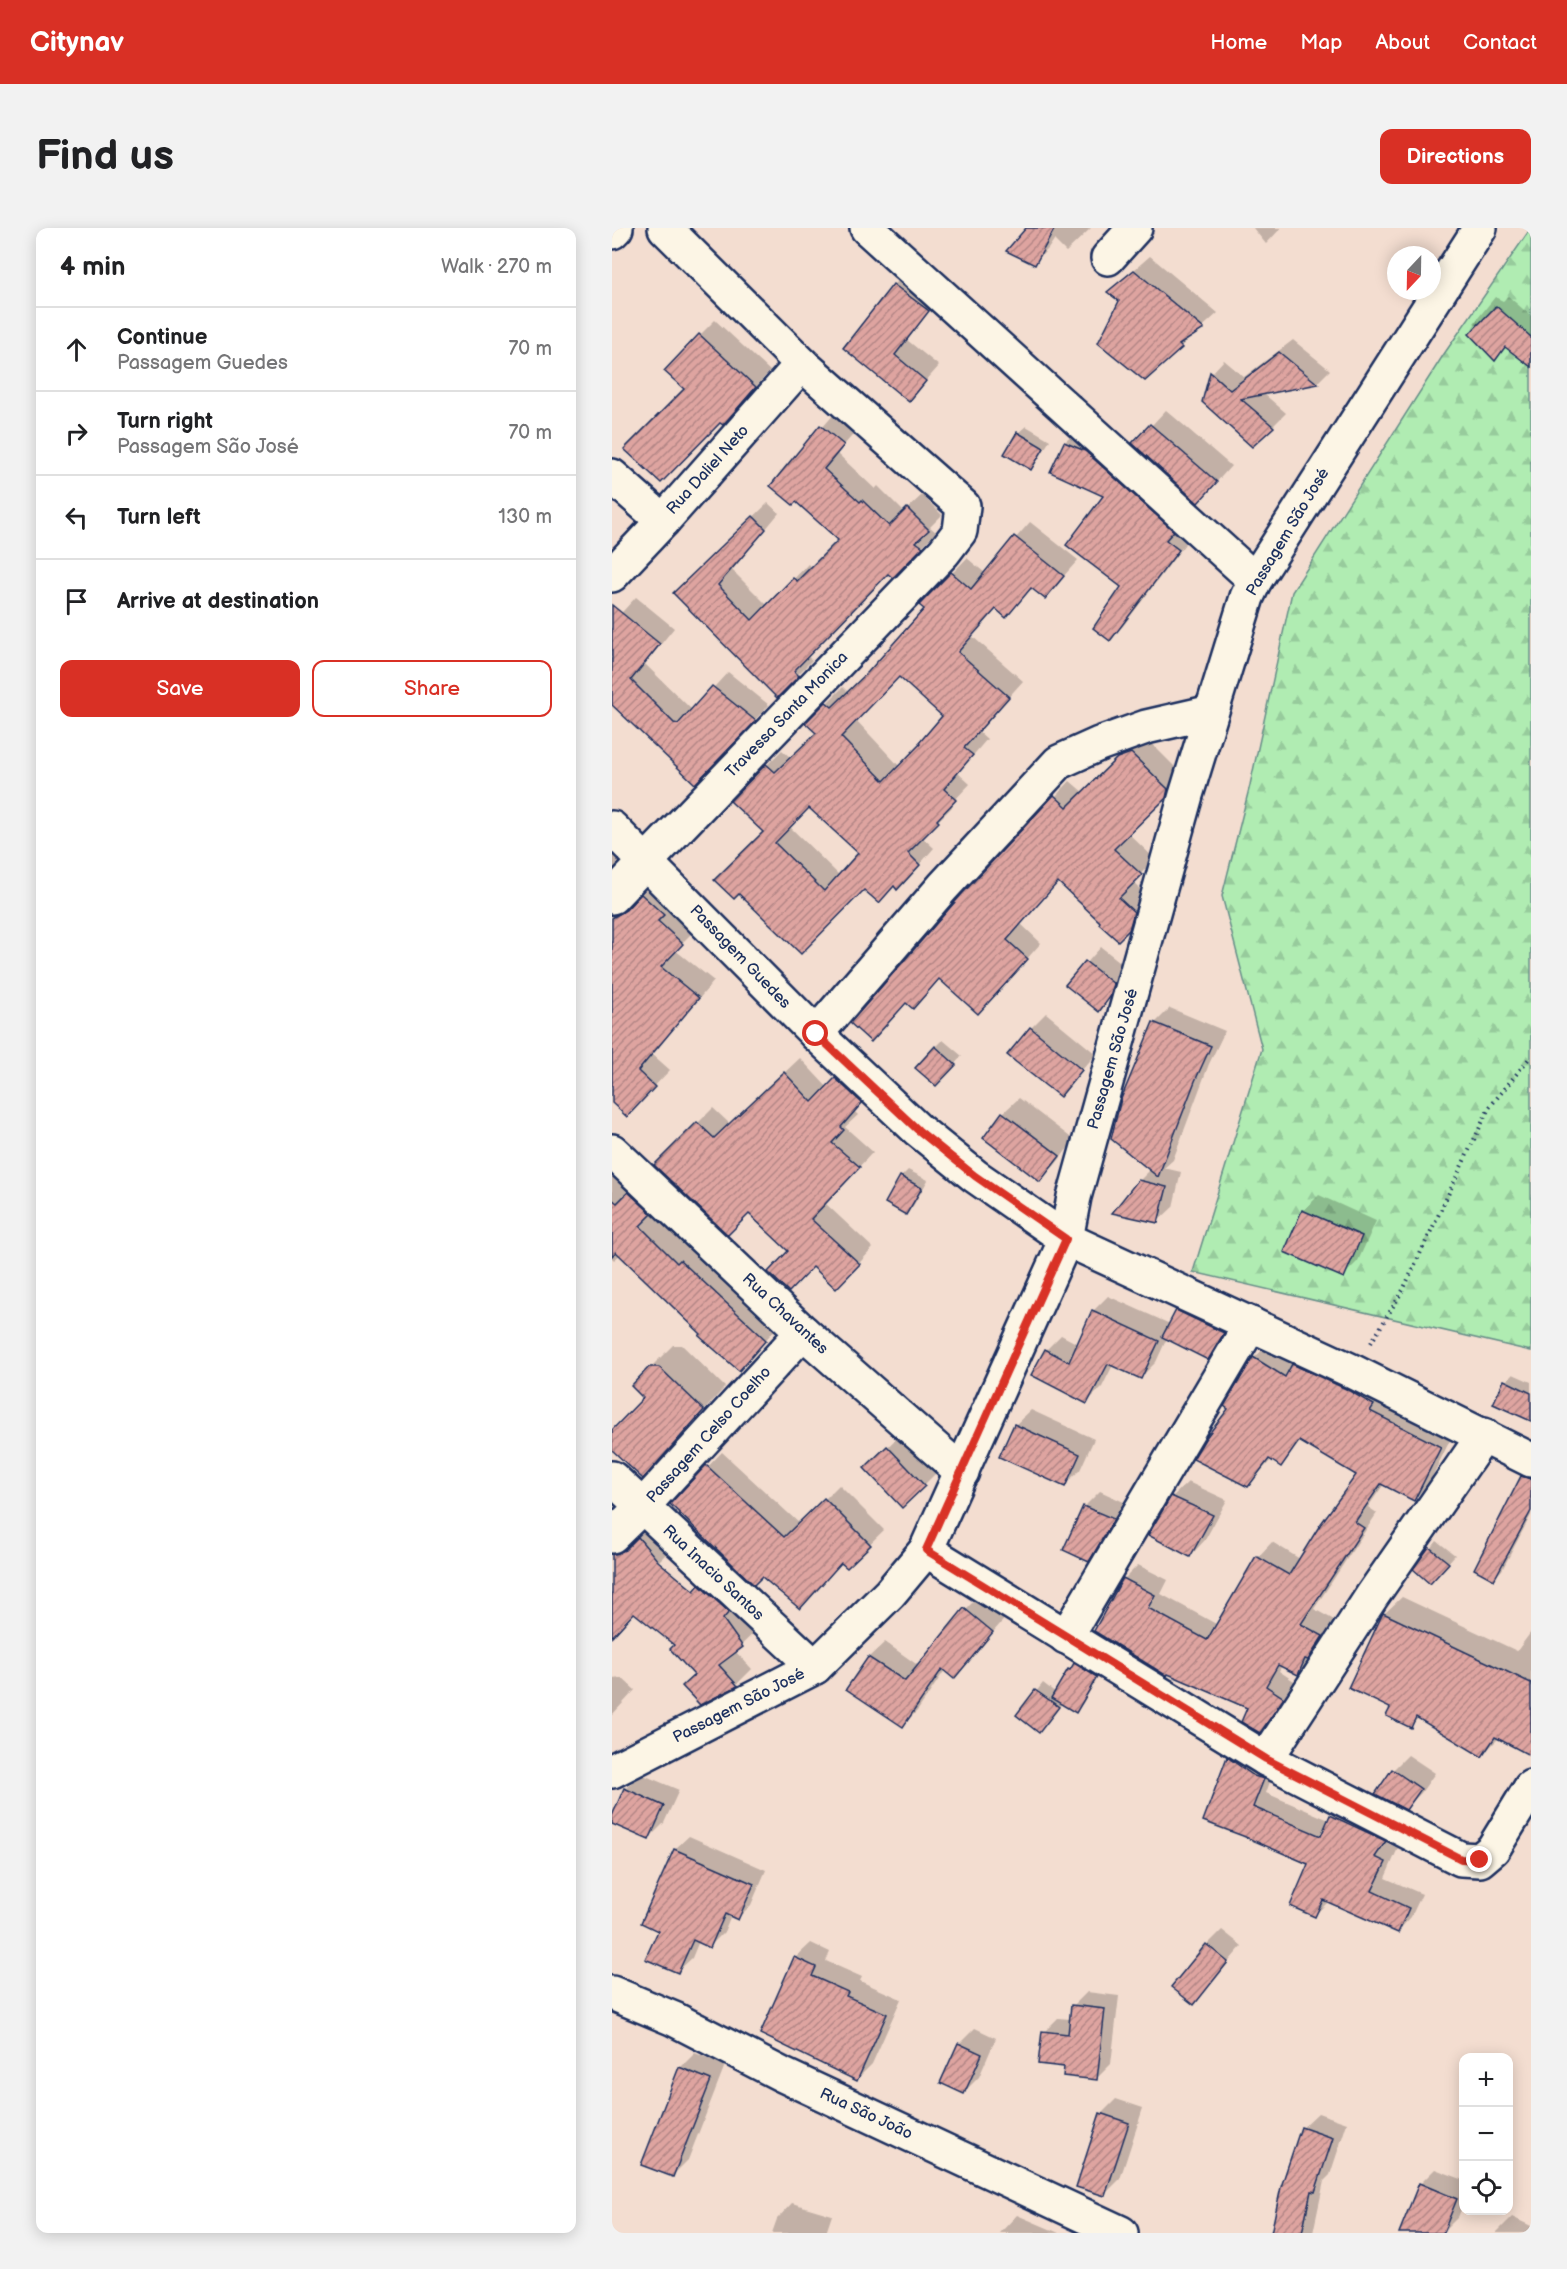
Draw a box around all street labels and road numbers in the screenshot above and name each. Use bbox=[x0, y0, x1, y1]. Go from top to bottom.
street label: Rua Daliel Neto bbox=[663, 421, 753, 519]
street label: Passagem São José bbox=[1242, 464, 1334, 599]
street label: Travessa Santa Monica bbox=[722, 648, 852, 782]
street label: Passagem Guedes bbox=[686, 901, 794, 1013]
street label: Passagem São José bbox=[1084, 986, 1142, 1132]
street label: Rua Chavantes bbox=[738, 1269, 832, 1359]
street label: Passagem Celso Coelho bbox=[643, 1363, 775, 1507]
street label: Rua Inacio Santos bbox=[659, 1521, 768, 1625]
street label: Passagem São José bbox=[670, 1664, 808, 1747]
street label: Rua São João bbox=[817, 2084, 915, 2144]

